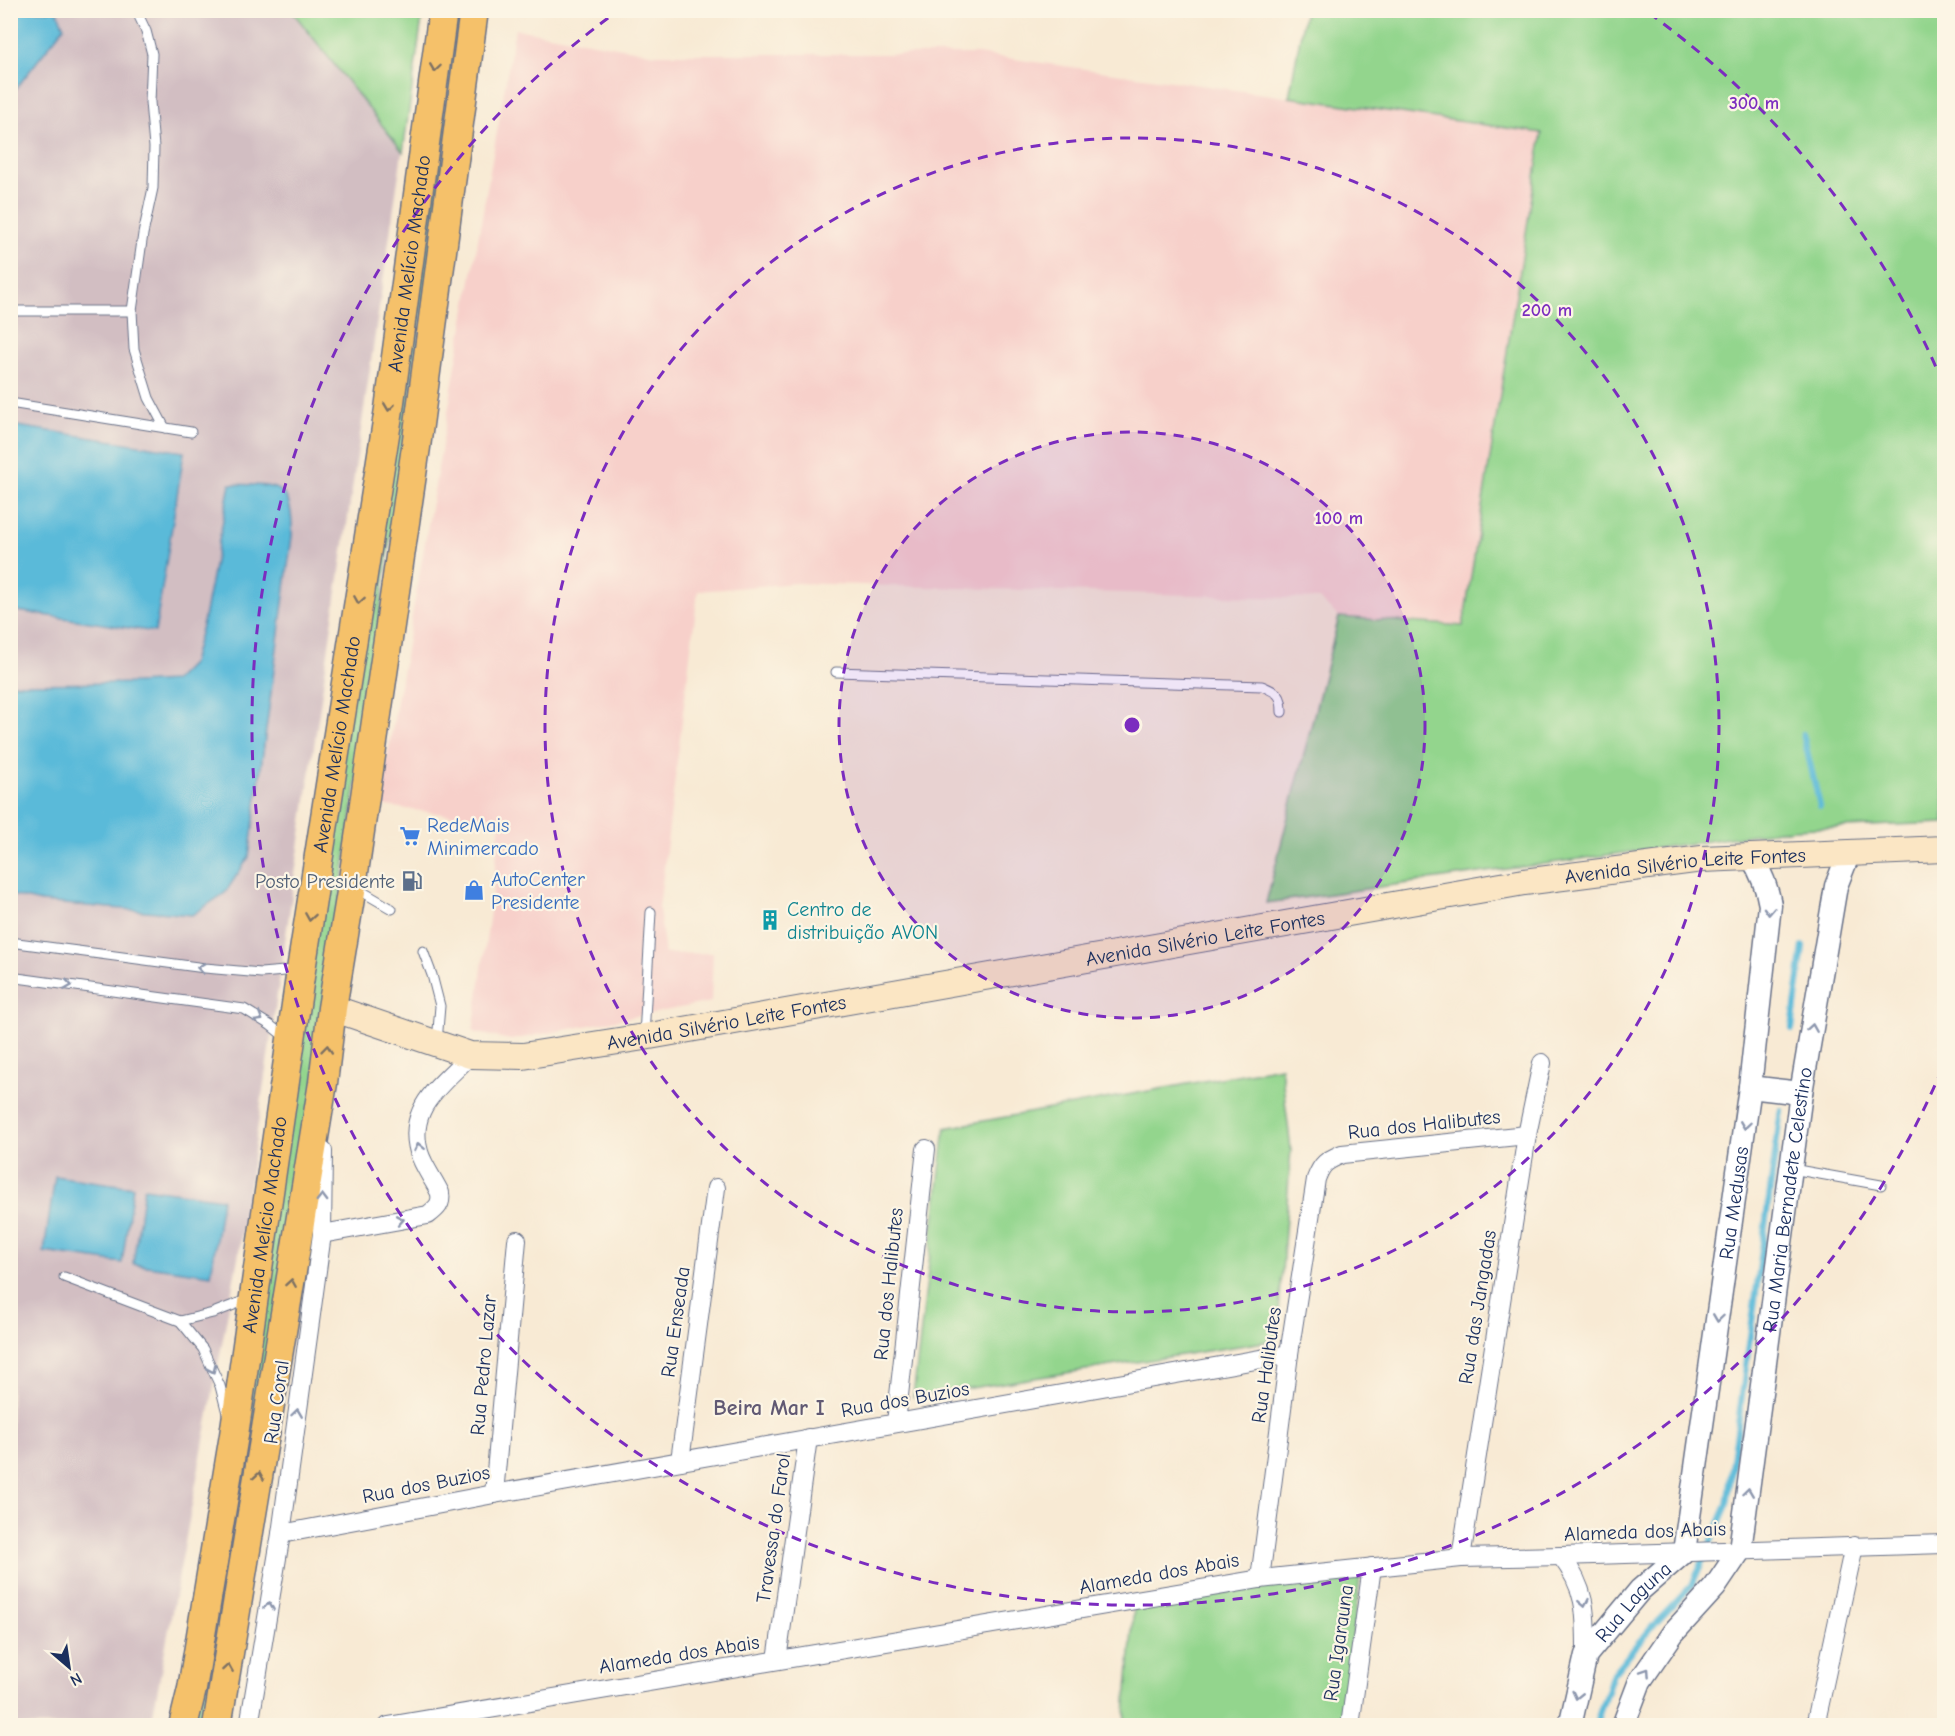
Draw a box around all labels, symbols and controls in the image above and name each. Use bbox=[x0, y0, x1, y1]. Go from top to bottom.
one-way arrow bbox=[429, 64, 441, 73]
text: 300 m bbox=[1729, 93, 1779, 114]
street label: Avenida Melício Machado bbox=[383, 153, 435, 374]
text: 200 m bbox=[1522, 300, 1572, 321]
one-way arrow bbox=[383, 403, 395, 412]
text: 100 m bbox=[1315, 508, 1363, 529]
one-way arrow bbox=[353, 595, 366, 605]
street label: Avenida Melício Machado bbox=[309, 634, 365, 854]
centre of rings bbox=[1122, 715, 1142, 735]
place label: RedeMais Minimercado bbox=[427, 814, 539, 860]
supermarket icon: RedeMais Minimercado bbox=[398, 824, 422, 848]
street label: Avenida Silvério Leite Fontes bbox=[1563, 844, 1806, 889]
place label: AutoCenter Presidente bbox=[491, 868, 585, 914]
fuel station icon: Posto Presidente bbox=[400, 869, 424, 893]
place label: Posto Presidente bbox=[255, 870, 395, 893]
shop icon: AutoCenter Presidente bbox=[462, 878, 486, 902]
place label: Centro de distribuição AVON bbox=[787, 898, 938, 944]
street label: Avenida Silvério Leite Fontes bbox=[1084, 906, 1326, 971]
one-way arrow bbox=[1762, 906, 1775, 915]
building icon: Centro de distribuição AVON bbox=[758, 908, 782, 932]
one-way arrow bbox=[304, 913, 316, 922]
one-way arrow bbox=[197, 962, 206, 974]
one-way arrow bbox=[64, 978, 73, 991]
street label: Avenida Silvério Leite Fontes bbox=[605, 991, 848, 1055]
one-way arrow bbox=[253, 1011, 263, 1023]
one-way arrow bbox=[1805, 1023, 1818, 1033]
one-way arrow bbox=[320, 1044, 333, 1054]
street label: Rua Maria Bernadete Celestino bbox=[1758, 1065, 1817, 1333]
street label: Rua dos Halibutes bbox=[1347, 1105, 1501, 1144]
street label: Avenida Melício Machado bbox=[238, 1115, 292, 1335]
one-way arrow bbox=[1739, 1121, 1751, 1130]
one-way arrow bbox=[414, 1142, 427, 1152]
street label: Rua Medusas bbox=[1715, 1145, 1753, 1261]
one-way arrow bbox=[316, 1194, 328, 1203]
street label: Rua dos Halibutes bbox=[869, 1207, 908, 1361]
one-way arrow bbox=[395, 1214, 405, 1227]
street label: Rua das Jangadas bbox=[1454, 1228, 1501, 1386]
street label: Rua Enseada bbox=[656, 1265, 695, 1379]
one-way arrow bbox=[284, 1279, 296, 1288]
street label: Rua Pedro Lazar bbox=[466, 1294, 501, 1437]
street label: Rua Halibutes bbox=[1247, 1305, 1286, 1425]
one-way arrow bbox=[1712, 1314, 1724, 1323]
street label: Rua Coral bbox=[259, 1359, 294, 1445]
one-way arrow bbox=[205, 1363, 217, 1374]
street label: Rua dos Buzios bbox=[839, 1377, 971, 1422]
district label: Beira Mar I bbox=[713, 1395, 825, 1421]
one-way arrow bbox=[291, 1408, 303, 1417]
street label: Travessa do Farol bbox=[752, 1452, 795, 1604]
street label: Rua dos Buzios bbox=[360, 1461, 492, 1508]
one-way arrow bbox=[252, 1471, 265, 1481]
one-way arrow bbox=[1741, 1487, 1753, 1496]
street label: Alameda dos Abais bbox=[1564, 1517, 1726, 1546]
street label: Alameda dos Abais bbox=[1077, 1548, 1241, 1599]
street label: Rua Laguna bbox=[1591, 1557, 1676, 1647]
street label: Rua Igarauna bbox=[1319, 1583, 1358, 1703]
one-way arrow bbox=[1577, 1597, 1590, 1607]
one-way arrow bbox=[262, 1601, 275, 1611]
street label: Alameda dos Abais bbox=[597, 1630, 761, 1679]
north arrow bbox=[39, 1637, 99, 1697]
one-way arrow bbox=[221, 1663, 233, 1673]
one-way arrow bbox=[1639, 1668, 1650, 1679]
text: N bbox=[67, 1669, 85, 1690]
one-way arrow bbox=[1571, 1690, 1584, 1700]

